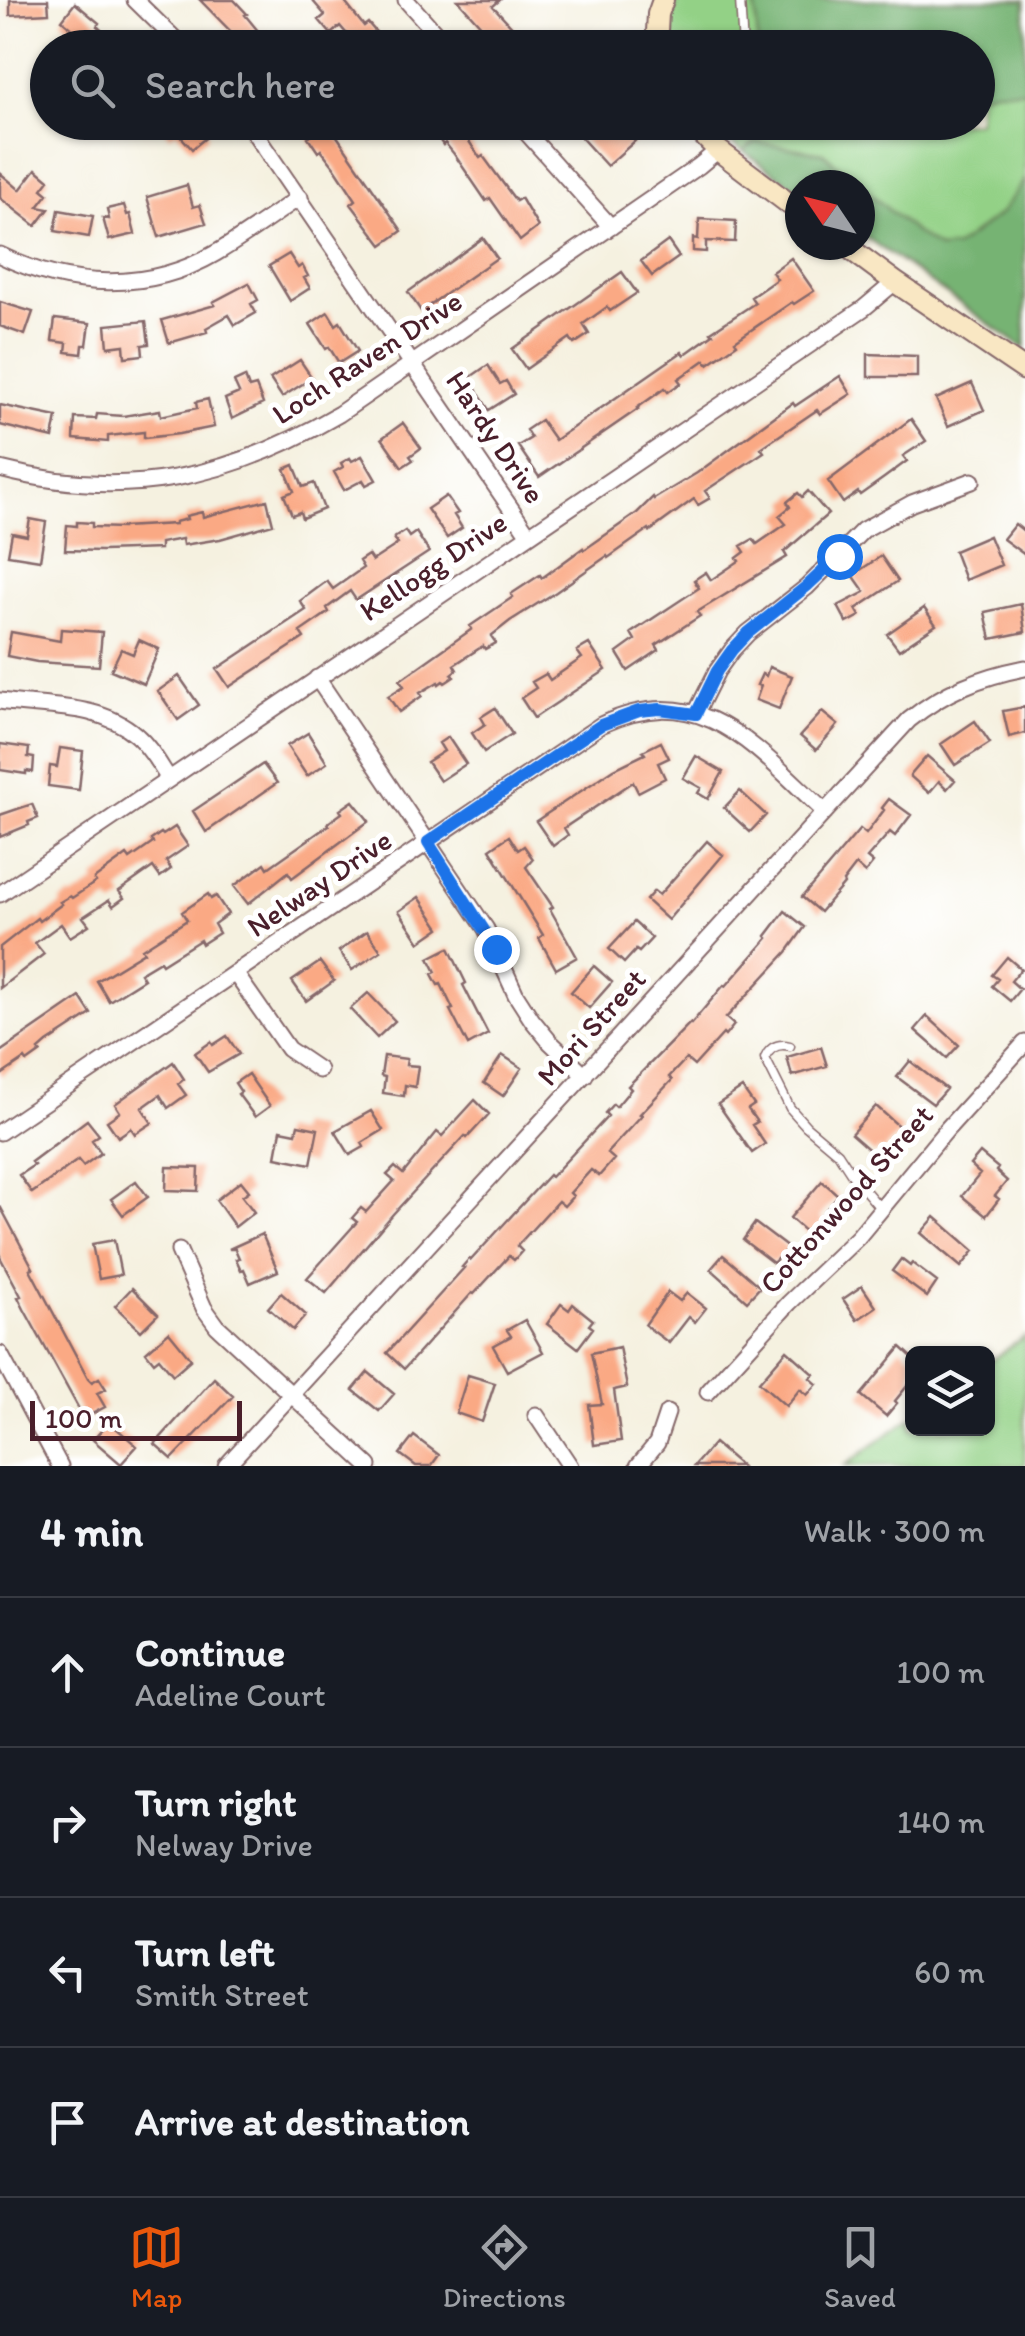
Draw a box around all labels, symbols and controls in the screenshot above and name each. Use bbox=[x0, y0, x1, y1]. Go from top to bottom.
search box bbox=[30, 30, 995, 140]
icon: search bbox=[65, 58, 120, 113]
text: Search here bbox=[145, 62, 336, 108]
north arrow bbox=[785, 170, 875, 260]
street label: Loch Raven Drive bbox=[265, 282, 469, 432]
street label: Hardy Drive bbox=[438, 364, 554, 510]
street label: Kellogg Drive bbox=[352, 503, 514, 629]
route start bbox=[817, 534, 863, 580]
street label: Nelway Drive bbox=[240, 821, 398, 945]
route end bbox=[474, 927, 520, 973]
street label: Mori Street bbox=[529, 961, 653, 1093]
street label: Cottonwood Street bbox=[751, 1097, 941, 1301]
map controls bbox=[905, 1346, 995, 1436]
button: layers bbox=[905, 1346, 995, 1436]
scale bar bbox=[30, 1396, 242, 1440]
text: 100 m bbox=[45, 1401, 122, 1435]
text: 4 min bbox=[40, 1506, 143, 1557]
text: Walk · 300 m bbox=[804, 1512, 985, 1550]
text: Continue bbox=[135, 1630, 285, 1676]
icon: ahead bbox=[40, 1645, 95, 1700]
text: 100 m bbox=[897, 1653, 985, 1691]
text: Adeline Court bbox=[135, 1676, 325, 1714]
text: Turn right bbox=[135, 1780, 297, 1826]
icon: right bbox=[40, 1795, 95, 1850]
text: 140 m bbox=[897, 1803, 985, 1841]
text: Nelway Drive bbox=[135, 1826, 313, 1864]
text: Turn left bbox=[135, 1930, 275, 1976]
icon: left bbox=[40, 1945, 95, 2000]
text: 60 m bbox=[914, 1953, 985, 1991]
text: Smith Street bbox=[135, 1976, 309, 2014]
icon: arrive bbox=[40, 2095, 95, 2150]
text: Arrive at destination bbox=[135, 2099, 470, 2145]
tab: Map bbox=[129, 2220, 184, 2314]
tab: Directions bbox=[443, 2220, 566, 2314]
tab: Saved bbox=[824, 2220, 896, 2314]

